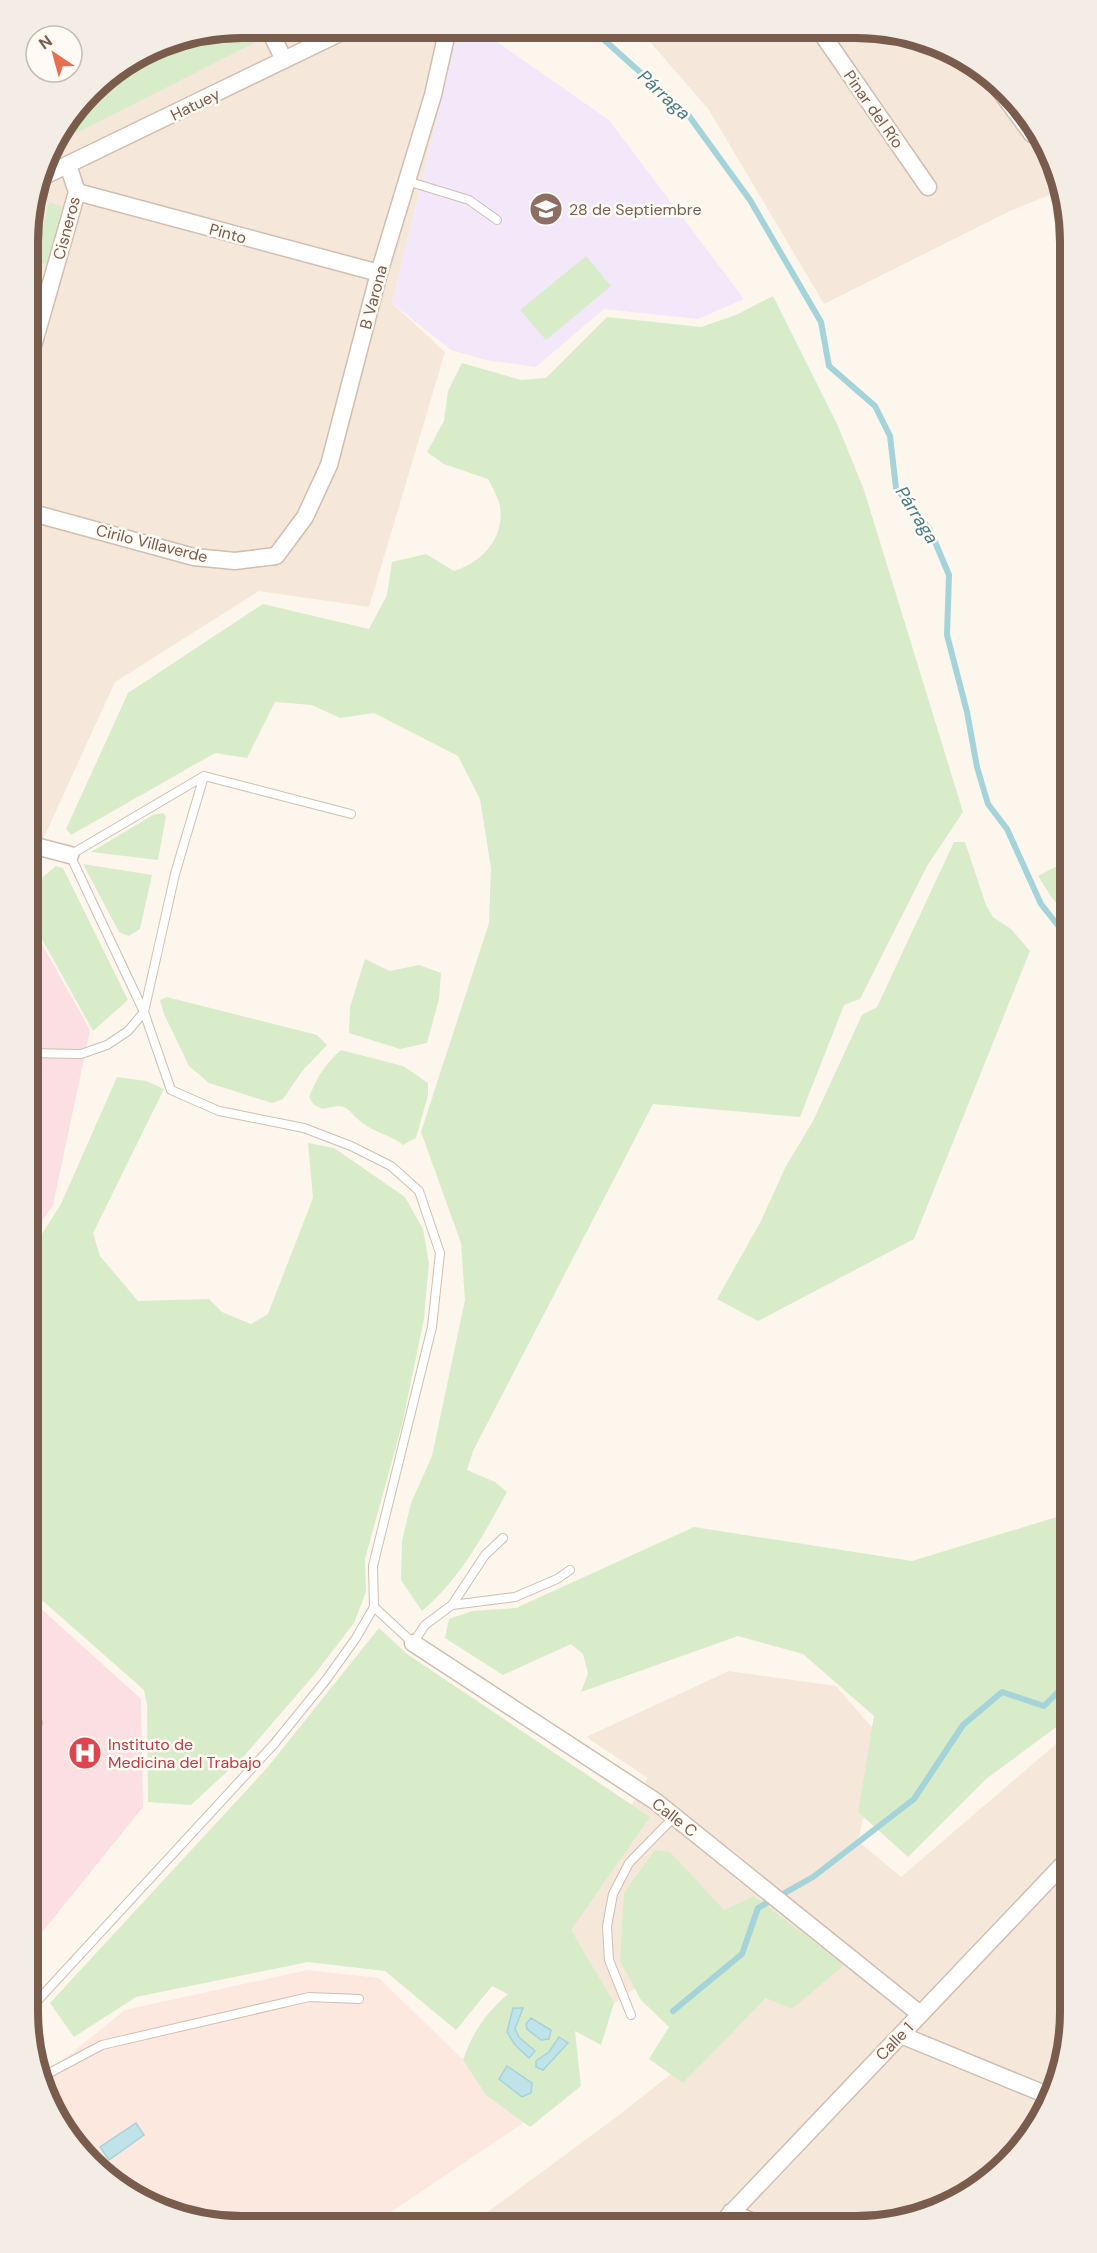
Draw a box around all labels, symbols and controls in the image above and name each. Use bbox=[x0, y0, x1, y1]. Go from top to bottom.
north arrow bbox=[24, 24, 84, 84]
text: N bbox=[35, 30, 56, 54]
water label: Párraga bbox=[633, 65, 695, 126]
street label: Pinar del Río bbox=[839, 66, 908, 152]
street label: Hatuey bbox=[167, 83, 223, 125]
school or university icon: 28 de Septiembre bbox=[528, 191, 564, 227]
street label: Cisneros bbox=[48, 194, 85, 262]
place label: 28 de Septiembre bbox=[569, 199, 702, 220]
street label: Pinto bbox=[207, 218, 249, 249]
street label: B Varona bbox=[355, 263, 392, 331]
water label: Párraga bbox=[890, 482, 944, 548]
street label: Cirilo Villaverde bbox=[94, 519, 210, 568]
place label: Instituto de Medicina del Trabajo bbox=[108, 1734, 261, 1773]
hospital icon: Instituto de Medicina del Trabajo bbox=[67, 1735, 103, 1771]
street label: Calle C bbox=[648, 1793, 702, 1842]
street label: Calle 1 bbox=[871, 2018, 918, 2065]

